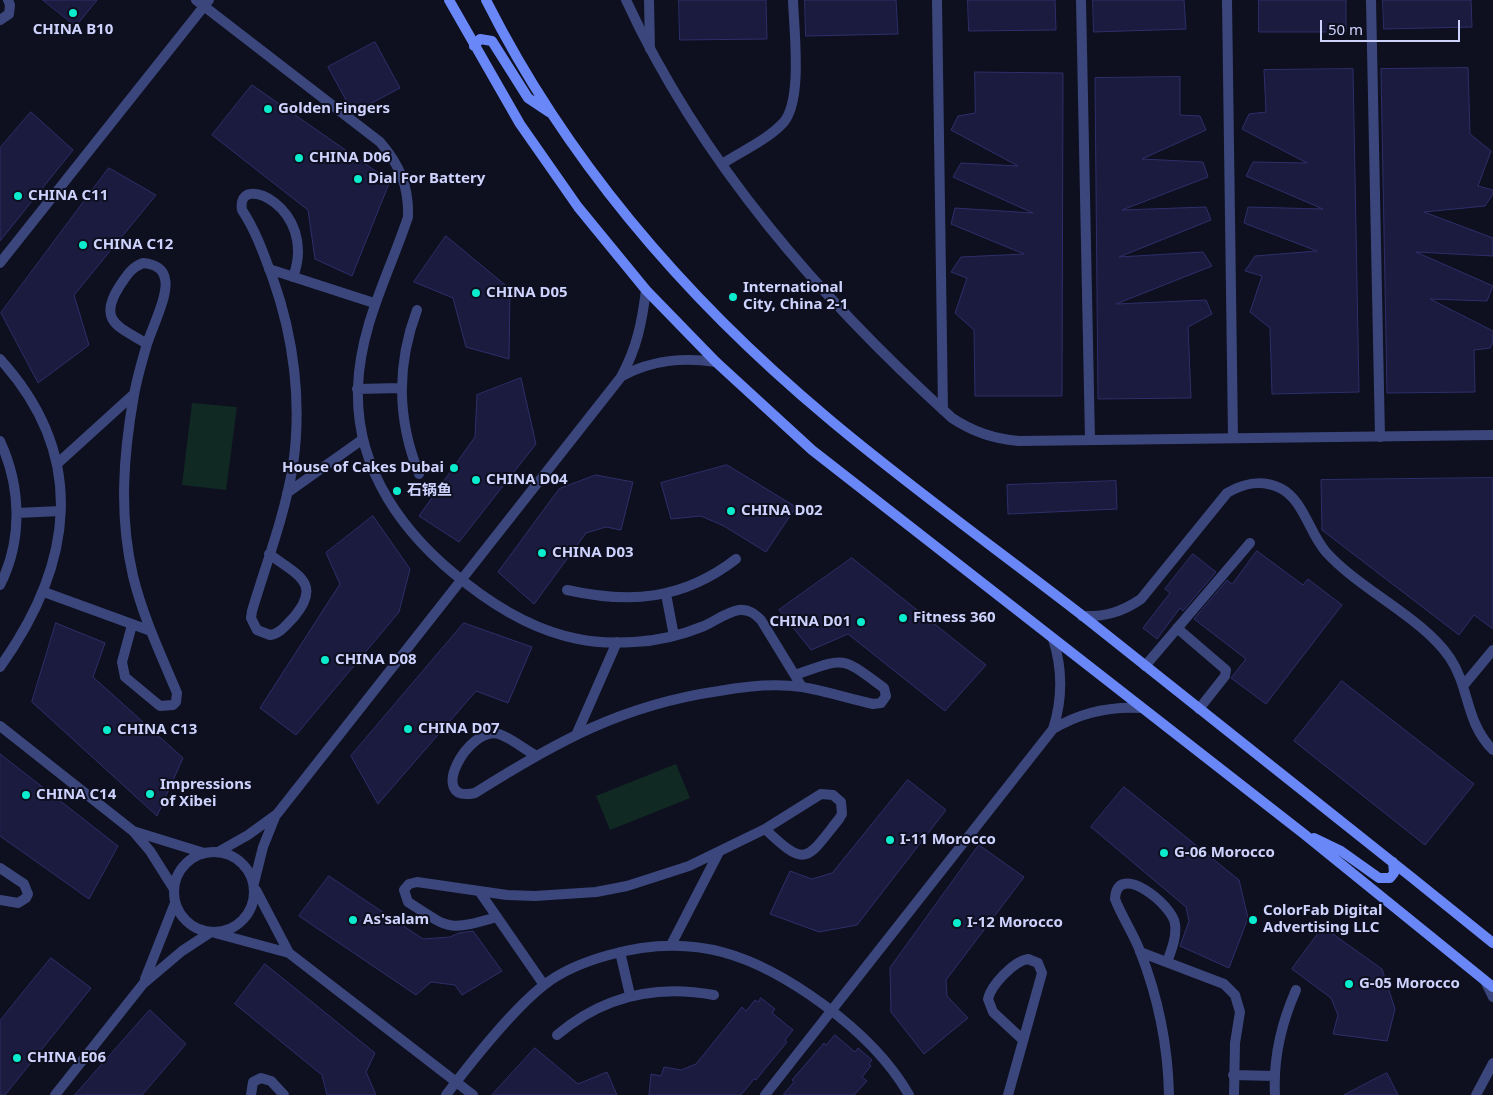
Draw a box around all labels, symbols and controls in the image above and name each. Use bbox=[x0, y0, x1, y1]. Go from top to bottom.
marker: CHINA B10 bbox=[67, 7, 79, 19]
scale bar bbox=[1323, 10, 1463, 42]
text: 50 m bbox=[1328, 19, 1363, 39]
place label: CHINA B10 bbox=[33, 21, 113, 39]
place label: Golden Fingers bbox=[278, 100, 390, 118]
marker: Golden Fingers bbox=[262, 103, 274, 115]
place label: CHINA D06 bbox=[309, 149, 391, 167]
marker: CHINA D06 bbox=[293, 152, 305, 164]
place label: Dial For Battery bbox=[368, 170, 485, 188]
marker: Dial For Battery bbox=[352, 173, 364, 185]
place label: CHINA C11 bbox=[28, 187, 108, 205]
marker: CHINA C11 bbox=[12, 190, 24, 202]
place label: CHINA C12 bbox=[93, 236, 173, 254]
marker: CHINA C12 bbox=[77, 239, 89, 251]
place label: International City, China 2-1 bbox=[743, 279, 848, 314]
place label: CHINA D05 bbox=[486, 284, 568, 302]
marker: CHINA D05 bbox=[470, 287, 482, 299]
marker: International City, China 2-1 bbox=[727, 291, 739, 303]
place label: House of Cakes Dubai bbox=[282, 459, 444, 477]
marker: House of Cakes Dubai bbox=[448, 462, 460, 474]
place label: CHINA D04 bbox=[486, 471, 568, 489]
marker: CHINA D04 bbox=[470, 474, 482, 486]
place label: 石锅鱼 bbox=[407, 482, 452, 500]
marker: 石锅鱼 bbox=[391, 485, 403, 497]
place label: CHINA D02 bbox=[741, 502, 823, 520]
marker: CHINA D02 bbox=[725, 505, 737, 517]
place label: CHINA D03 bbox=[552, 544, 634, 562]
marker: CHINA D03 bbox=[536, 547, 548, 559]
place label: Fitness 360 bbox=[913, 609, 996, 627]
marker: Fitness 360 bbox=[897, 612, 909, 624]
place label: CHINA D01 bbox=[769, 613, 851, 631]
marker: CHINA D01 bbox=[855, 616, 867, 628]
place label: CHINA D08 bbox=[335, 651, 417, 669]
marker: CHINA D08 bbox=[319, 654, 331, 666]
place label: CHINA D07 bbox=[418, 720, 500, 738]
place label: CHINA C13 bbox=[117, 721, 197, 739]
marker: CHINA D07 bbox=[402, 723, 414, 735]
marker: CHINA C13 bbox=[101, 724, 113, 736]
place label: Impressions of Xibei bbox=[160, 776, 251, 811]
place label: CHINA C14 bbox=[36, 786, 116, 804]
marker: Impressions of Xibei bbox=[144, 788, 156, 800]
marker: CHINA C14 bbox=[20, 789, 32, 801]
place label: I-11 Morocco bbox=[900, 831, 996, 849]
marker: I-11 Morocco bbox=[884, 834, 896, 846]
place label: G-06 Morocco bbox=[1174, 844, 1275, 862]
marker: G-06 Morocco bbox=[1158, 847, 1170, 859]
place label: ColorFab Digital Advertising LLC bbox=[1263, 902, 1383, 937]
place label: As'salam bbox=[363, 911, 429, 929]
marker: As'salam bbox=[347, 914, 359, 926]
place label: I-12 Morocco bbox=[967, 914, 1063, 932]
marker: ColorFab Digital Advertising LLC bbox=[1247, 914, 1259, 926]
marker: I-12 Morocco bbox=[951, 917, 963, 929]
place label: G-05 Morocco bbox=[1359, 975, 1460, 993]
marker: G-05 Morocco bbox=[1343, 978, 1355, 990]
place label: CHINA E06 bbox=[27, 1049, 106, 1067]
marker: CHINA E06 bbox=[11, 1052, 23, 1064]

